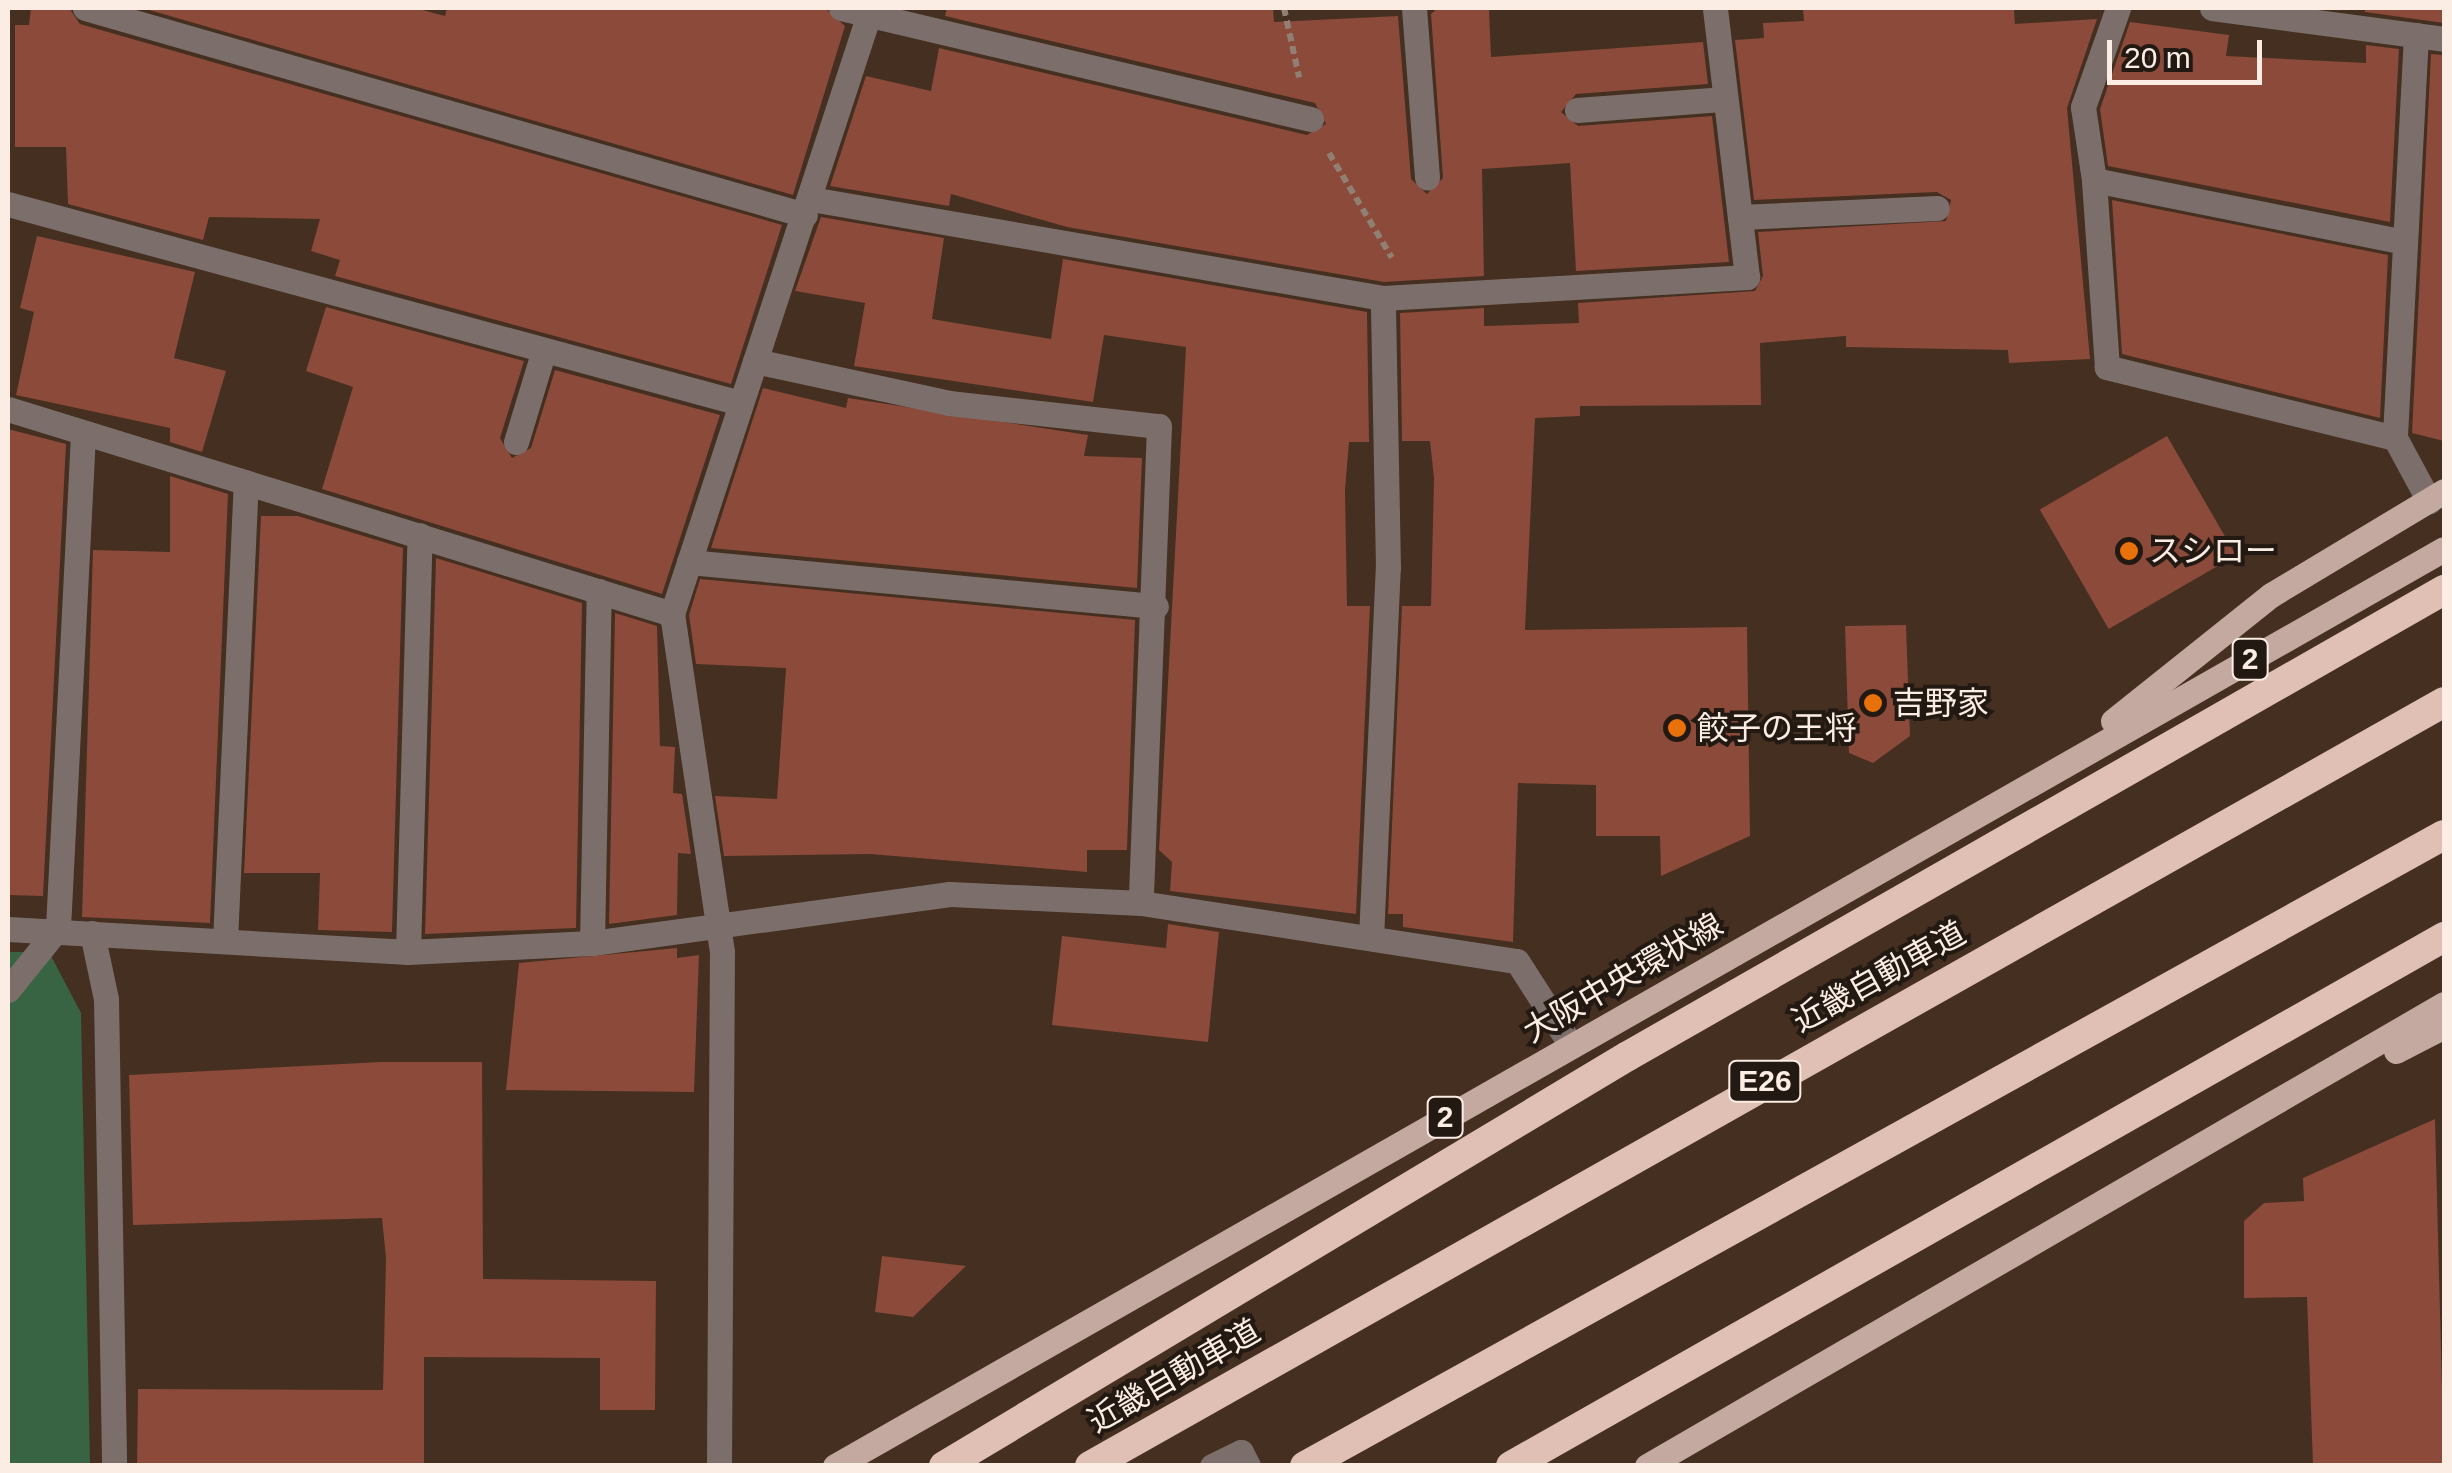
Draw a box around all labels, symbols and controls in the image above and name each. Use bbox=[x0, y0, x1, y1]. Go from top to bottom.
scale bar bbox=[2112, 20, 2267, 82]
text: 20 m bbox=[2124, 41, 2191, 74]
place label: スシロー bbox=[2149, 532, 2277, 570]
marker: スシロー bbox=[2118, 540, 2140, 562]
road number: 2 bbox=[2230, 634, 2270, 684]
place label: 吉野家 bbox=[1893, 684, 1989, 722]
marker: 吉野家 bbox=[1862, 692, 1884, 714]
place label: 餃子の王将 bbox=[1697, 709, 1857, 747]
marker: 餃子の王将 bbox=[1666, 717, 1688, 739]
street label: 大阪中央環状線 bbox=[1516, 905, 1730, 1051]
street label: 近畿自動車道 bbox=[1786, 914, 1972, 1040]
road number: E26 bbox=[1728, 1056, 1802, 1106]
road number: 2 bbox=[1425, 1092, 1465, 1142]
street label: 近畿自動車道 bbox=[1081, 1311, 1267, 1441]

